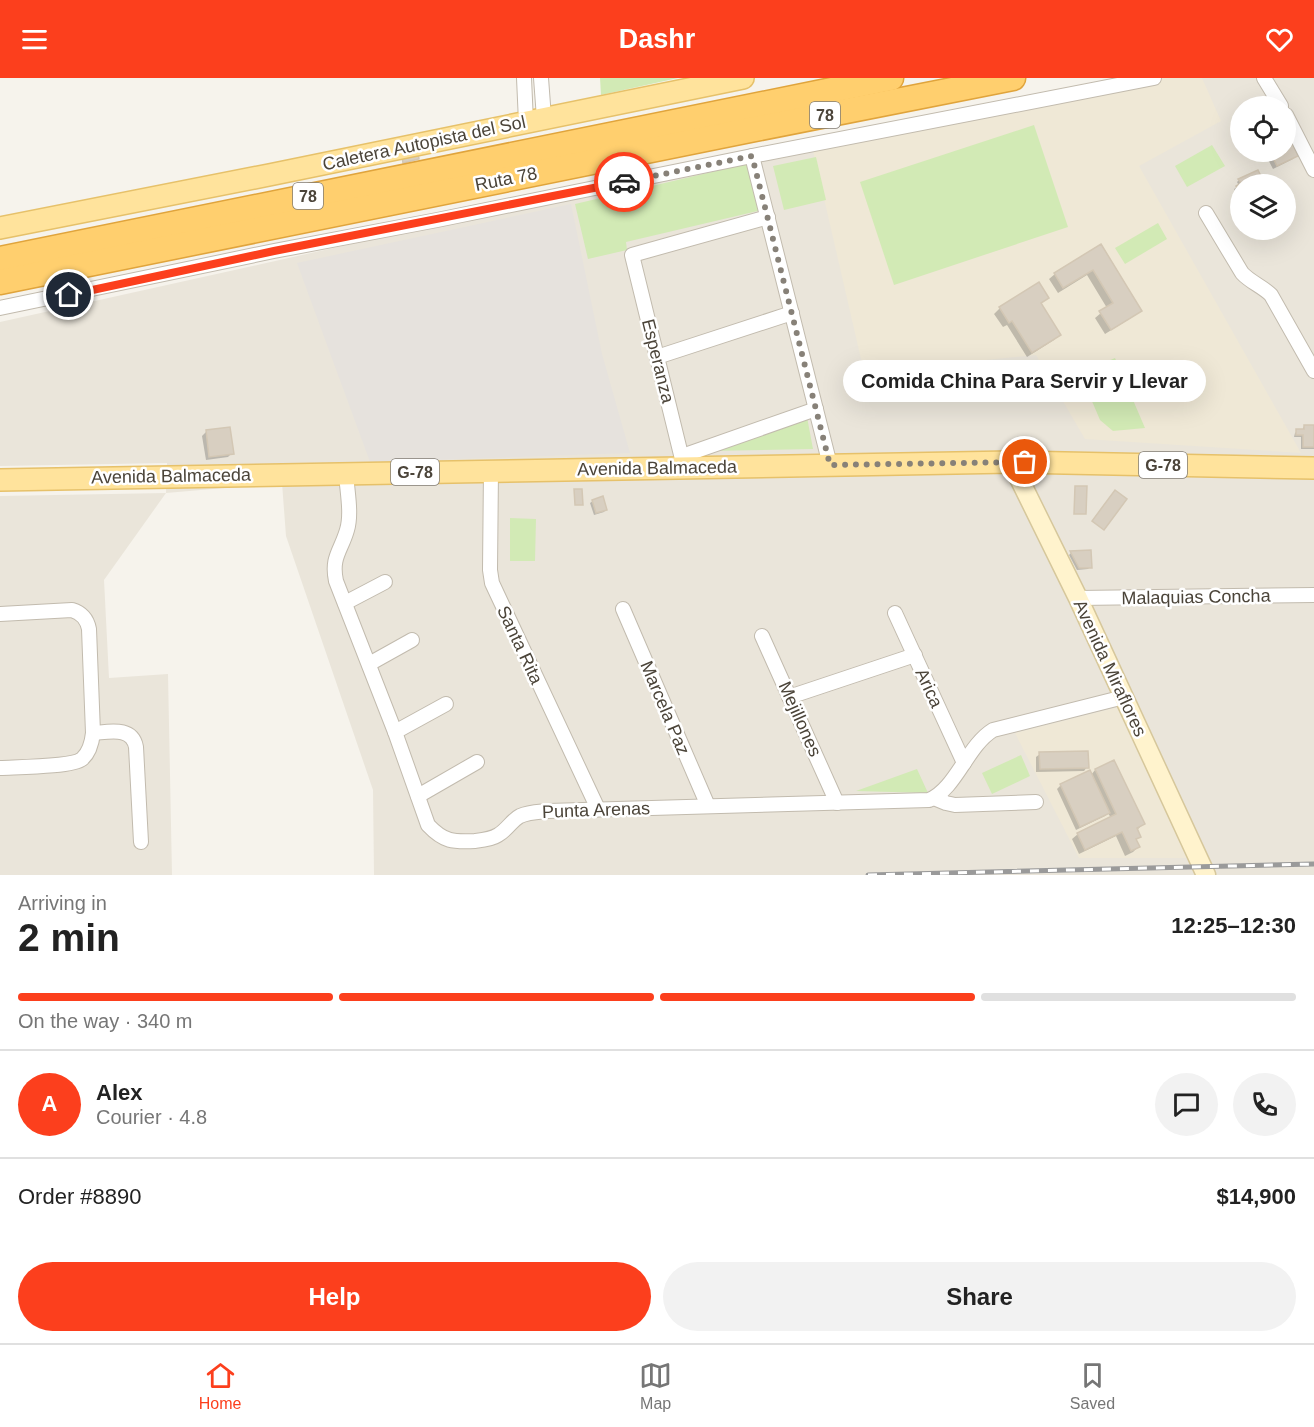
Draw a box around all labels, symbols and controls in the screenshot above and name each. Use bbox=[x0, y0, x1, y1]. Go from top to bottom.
icon: menu bbox=[18, 23, 51, 56]
icon: heart bbox=[1263, 23, 1296, 56]
text: Dashr bbox=[619, 24, 695, 54]
map controls bbox=[1230, 96, 1296, 240]
button: locate bbox=[1230, 96, 1296, 162]
road number: 78 bbox=[810, 102, 840, 128]
street label: Caletera Autopista del Sol bbox=[321, 112, 527, 174]
courier bbox=[594, 152, 654, 212]
street label: Ruta 78 bbox=[473, 163, 539, 195]
icon: car bbox=[608, 166, 641, 199]
button: layers bbox=[1230, 174, 1296, 240]
road number: 78 bbox=[293, 183, 323, 209]
pin bbox=[43, 269, 94, 320]
icon: home bbox=[52, 278, 85, 311]
street label: Esperanza bbox=[638, 317, 678, 406]
callout: Comida China Para Servir y Llevar bbox=[844, 360, 1206, 402]
text: Comida China Para Servir y Llevar bbox=[861, 370, 1188, 392]
pin bbox=[999, 436, 1050, 487]
icon: bag bbox=[1008, 445, 1041, 478]
road number: G-78 bbox=[1139, 452, 1187, 478]
street label: Avenida Balmaceda bbox=[577, 457, 738, 479]
road number: G-78 bbox=[391, 459, 439, 485]
street label: Avenida Balmaceda bbox=[91, 465, 252, 487]
street label: Malaquias Concha bbox=[1121, 586, 1272, 608]
street label: Avenida Miraflores bbox=[1070, 596, 1150, 740]
street label: Santa Rita bbox=[493, 603, 547, 688]
street label: Marcela Paz bbox=[636, 658, 694, 758]
street label: Arica bbox=[911, 665, 947, 712]
street label: Mejillones bbox=[775, 678, 825, 760]
street label: Punta Arenas bbox=[542, 798, 650, 822]
text: Arriving in bbox=[18, 892, 107, 914]
text: 12:25–12:30 bbox=[1171, 913, 1296, 938]
text: 2 min bbox=[18, 916, 120, 959]
text: On the way · 340 m bbox=[18, 1010, 193, 1032]
button: chat bbox=[1155, 1073, 1218, 1136]
button: phone bbox=[1233, 1073, 1296, 1136]
text: Alex bbox=[96, 1080, 142, 1105]
text: A bbox=[42, 1091, 57, 1116]
text: Courier · 4.8 bbox=[96, 1106, 207, 1128]
text: Order #8890 bbox=[18, 1184, 142, 1209]
text: $14,900 bbox=[1216, 1184, 1296, 1209]
button: Help bbox=[18, 1262, 651, 1331]
button: Share bbox=[663, 1262, 1296, 1331]
tab: Home bbox=[199, 1359, 242, 1413]
tab: Map bbox=[639, 1359, 672, 1413]
tab: Saved bbox=[1070, 1359, 1115, 1413]

